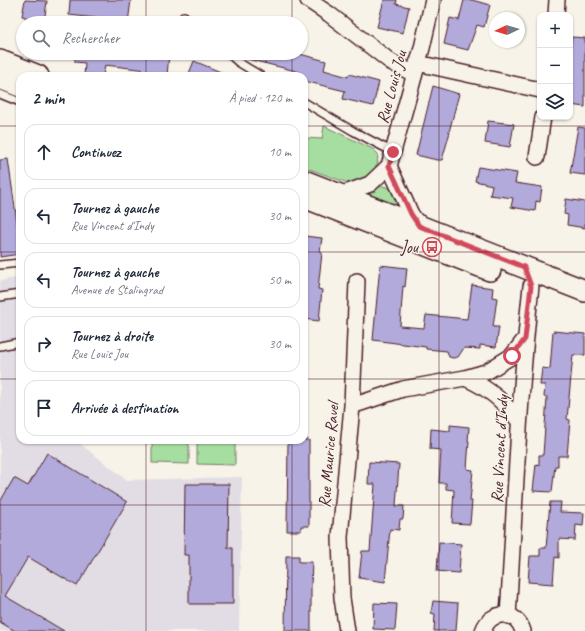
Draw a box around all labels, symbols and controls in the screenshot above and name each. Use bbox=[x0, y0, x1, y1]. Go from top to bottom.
north arrow bbox=[489, 12, 525, 48]
map controls bbox=[537, 12, 573, 120]
button: + bbox=[537, 12, 573, 48]
search box bbox=[16, 16, 308, 60]
icon: search bbox=[30, 27, 52, 49]
text: Rechercher bbox=[62, 29, 120, 48]
street label: Rue Louis Jou bbox=[372, 47, 412, 126]
button: − bbox=[537, 48, 573, 84]
button: layers bbox=[537, 84, 573, 120]
text: 2 min bbox=[32, 88, 65, 109]
text: À pied · 120 m bbox=[229, 90, 292, 106]
icon: ahead bbox=[33, 141, 55, 163]
text: Continuez bbox=[71, 143, 121, 162]
route end bbox=[384, 143, 402, 161]
text: 10 m bbox=[269, 144, 291, 160]
text: Tournez à gauche bbox=[71, 199, 158, 218]
icon: left bbox=[33, 205, 55, 227]
text: 30 m bbox=[269, 208, 291, 224]
text: Rue Vincent d'Indy bbox=[71, 218, 154, 234]
bus stop icon: Jou bbox=[421, 236, 443, 258]
place label: Jou bbox=[400, 237, 420, 258]
text: Tournez à gauche bbox=[71, 263, 158, 282]
icon: left bbox=[33, 269, 55, 291]
text: 50 m bbox=[269, 272, 291, 288]
text: Avenue de Stalingrad bbox=[71, 282, 163, 298]
text: Tournez à droite bbox=[71, 327, 153, 346]
icon: right bbox=[33, 333, 55, 355]
text: 30 m bbox=[269, 336, 291, 352]
text: Rue Louis Jou bbox=[71, 346, 128, 362]
route start bbox=[503, 347, 521, 365]
street label: Rue Vincent d'Indy bbox=[486, 393, 513, 504]
icon: arrive bbox=[33, 397, 55, 419]
text: Arrivée à destination bbox=[71, 399, 179, 418]
street label: Rue Maurice Ravel bbox=[313, 399, 344, 508]

